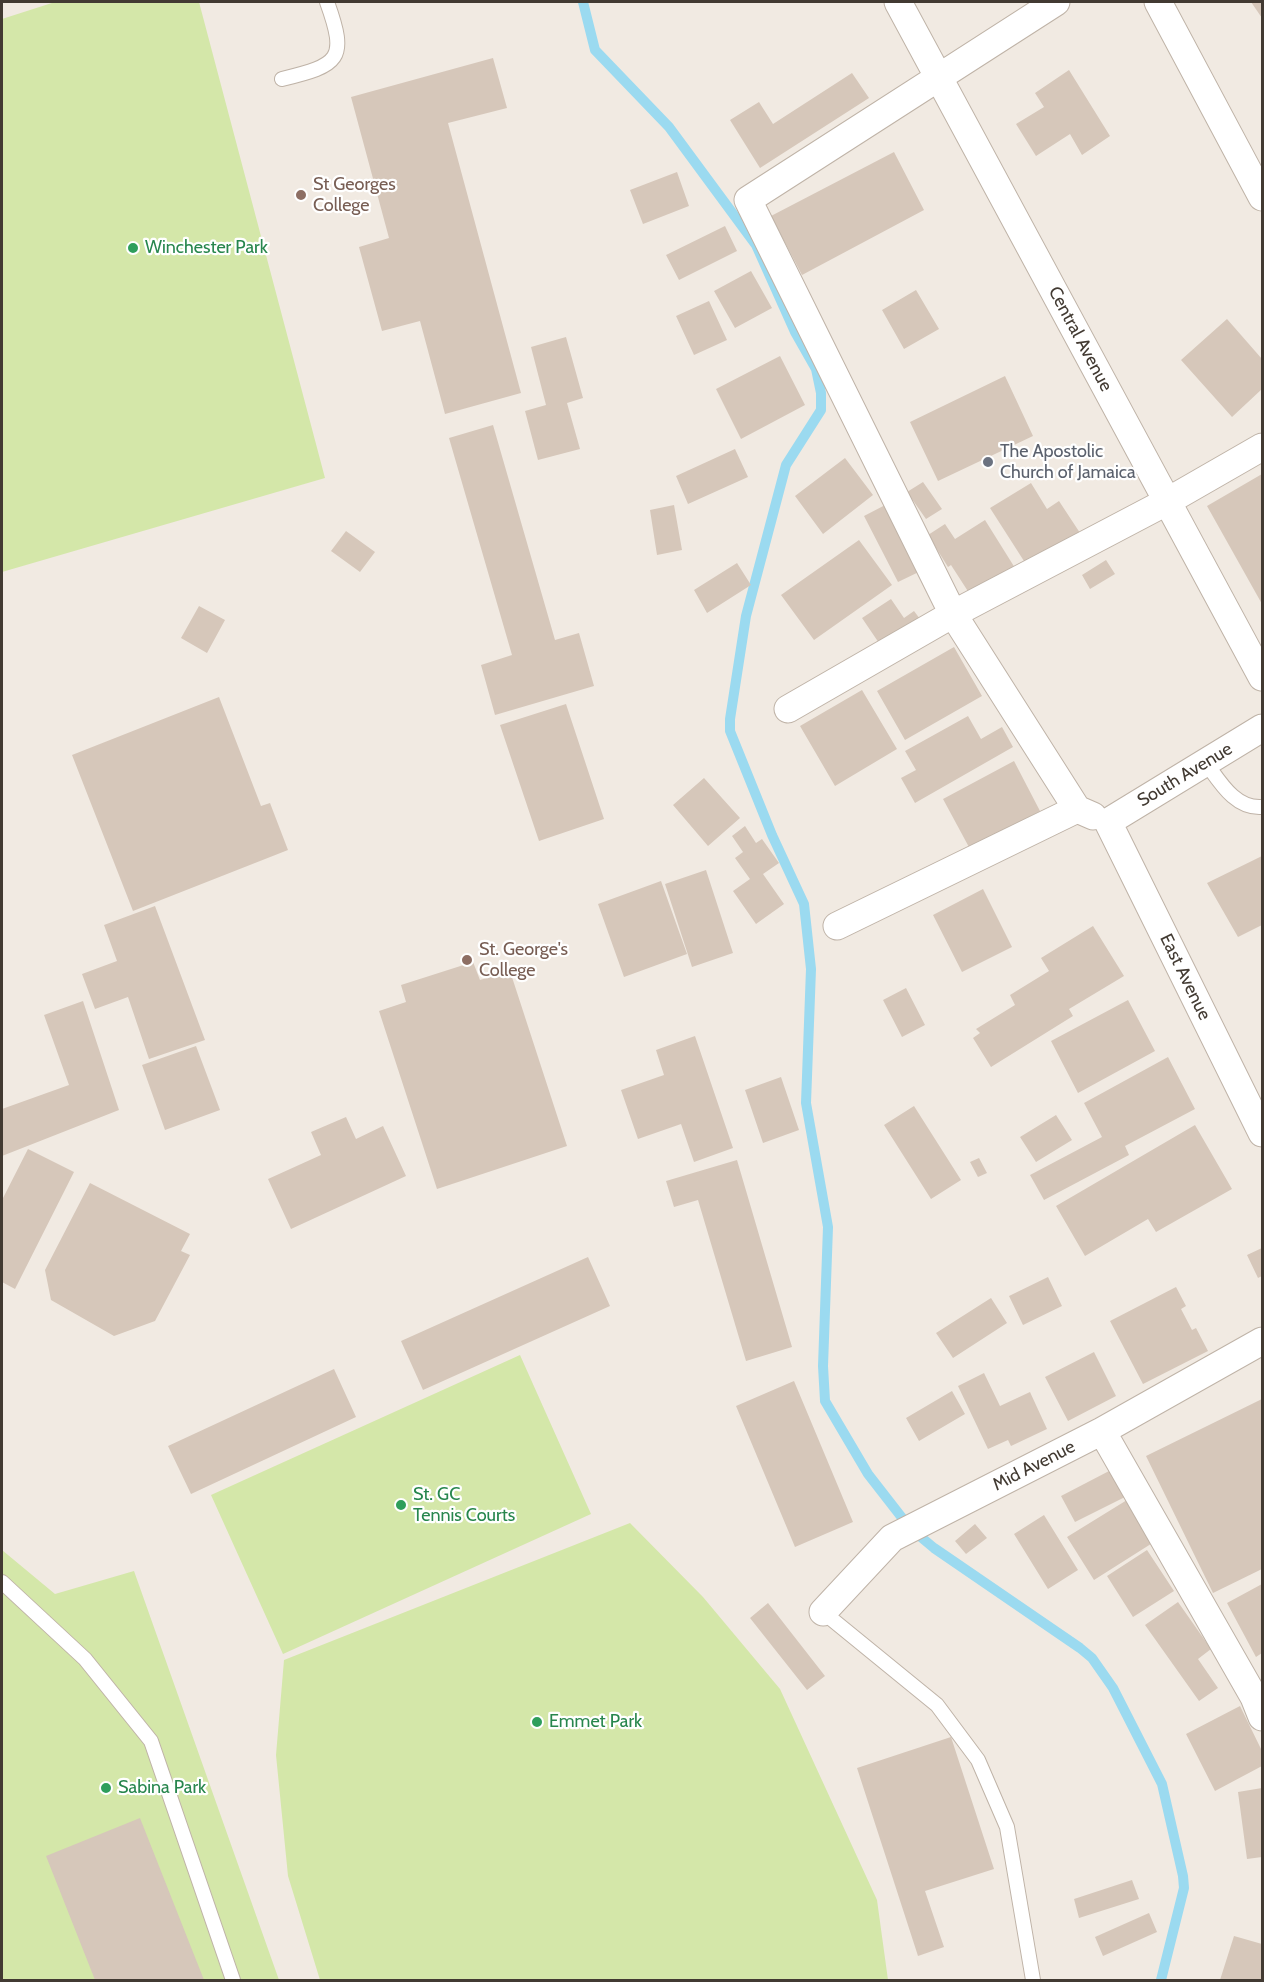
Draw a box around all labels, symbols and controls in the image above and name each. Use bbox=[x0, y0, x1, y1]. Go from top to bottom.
place label: St Georges College bbox=[313, 174, 396, 216]
marker: St Georges College bbox=[294, 188, 308, 202]
place label: Winchester Park bbox=[145, 237, 268, 259]
marker: Winchester Park bbox=[126, 241, 140, 255]
street label: Central Avenue bbox=[1043, 283, 1117, 395]
place label: The Apostolic Church of Jamaica bbox=[1000, 441, 1136, 484]
marker: The Apostolic Church of Jamaica bbox=[981, 455, 995, 469]
street label: South Avenue bbox=[1134, 738, 1236, 812]
street label: East Avenue bbox=[1155, 930, 1215, 1024]
place label: St. George's College bbox=[479, 939, 568, 982]
marker: St. George's College bbox=[460, 953, 474, 967]
street label: Mid Avenue bbox=[989, 1436, 1079, 1496]
place label: St. GC Tennis Courts bbox=[413, 1484, 515, 1526]
marker: St. GC Tennis Courts bbox=[394, 1498, 408, 1512]
place label: Emmet Park bbox=[549, 1711, 642, 1733]
marker: Emmet Park bbox=[530, 1715, 544, 1729]
place label: Sabina Park bbox=[118, 1777, 206, 1799]
marker: Sabina Park bbox=[99, 1781, 113, 1795]

